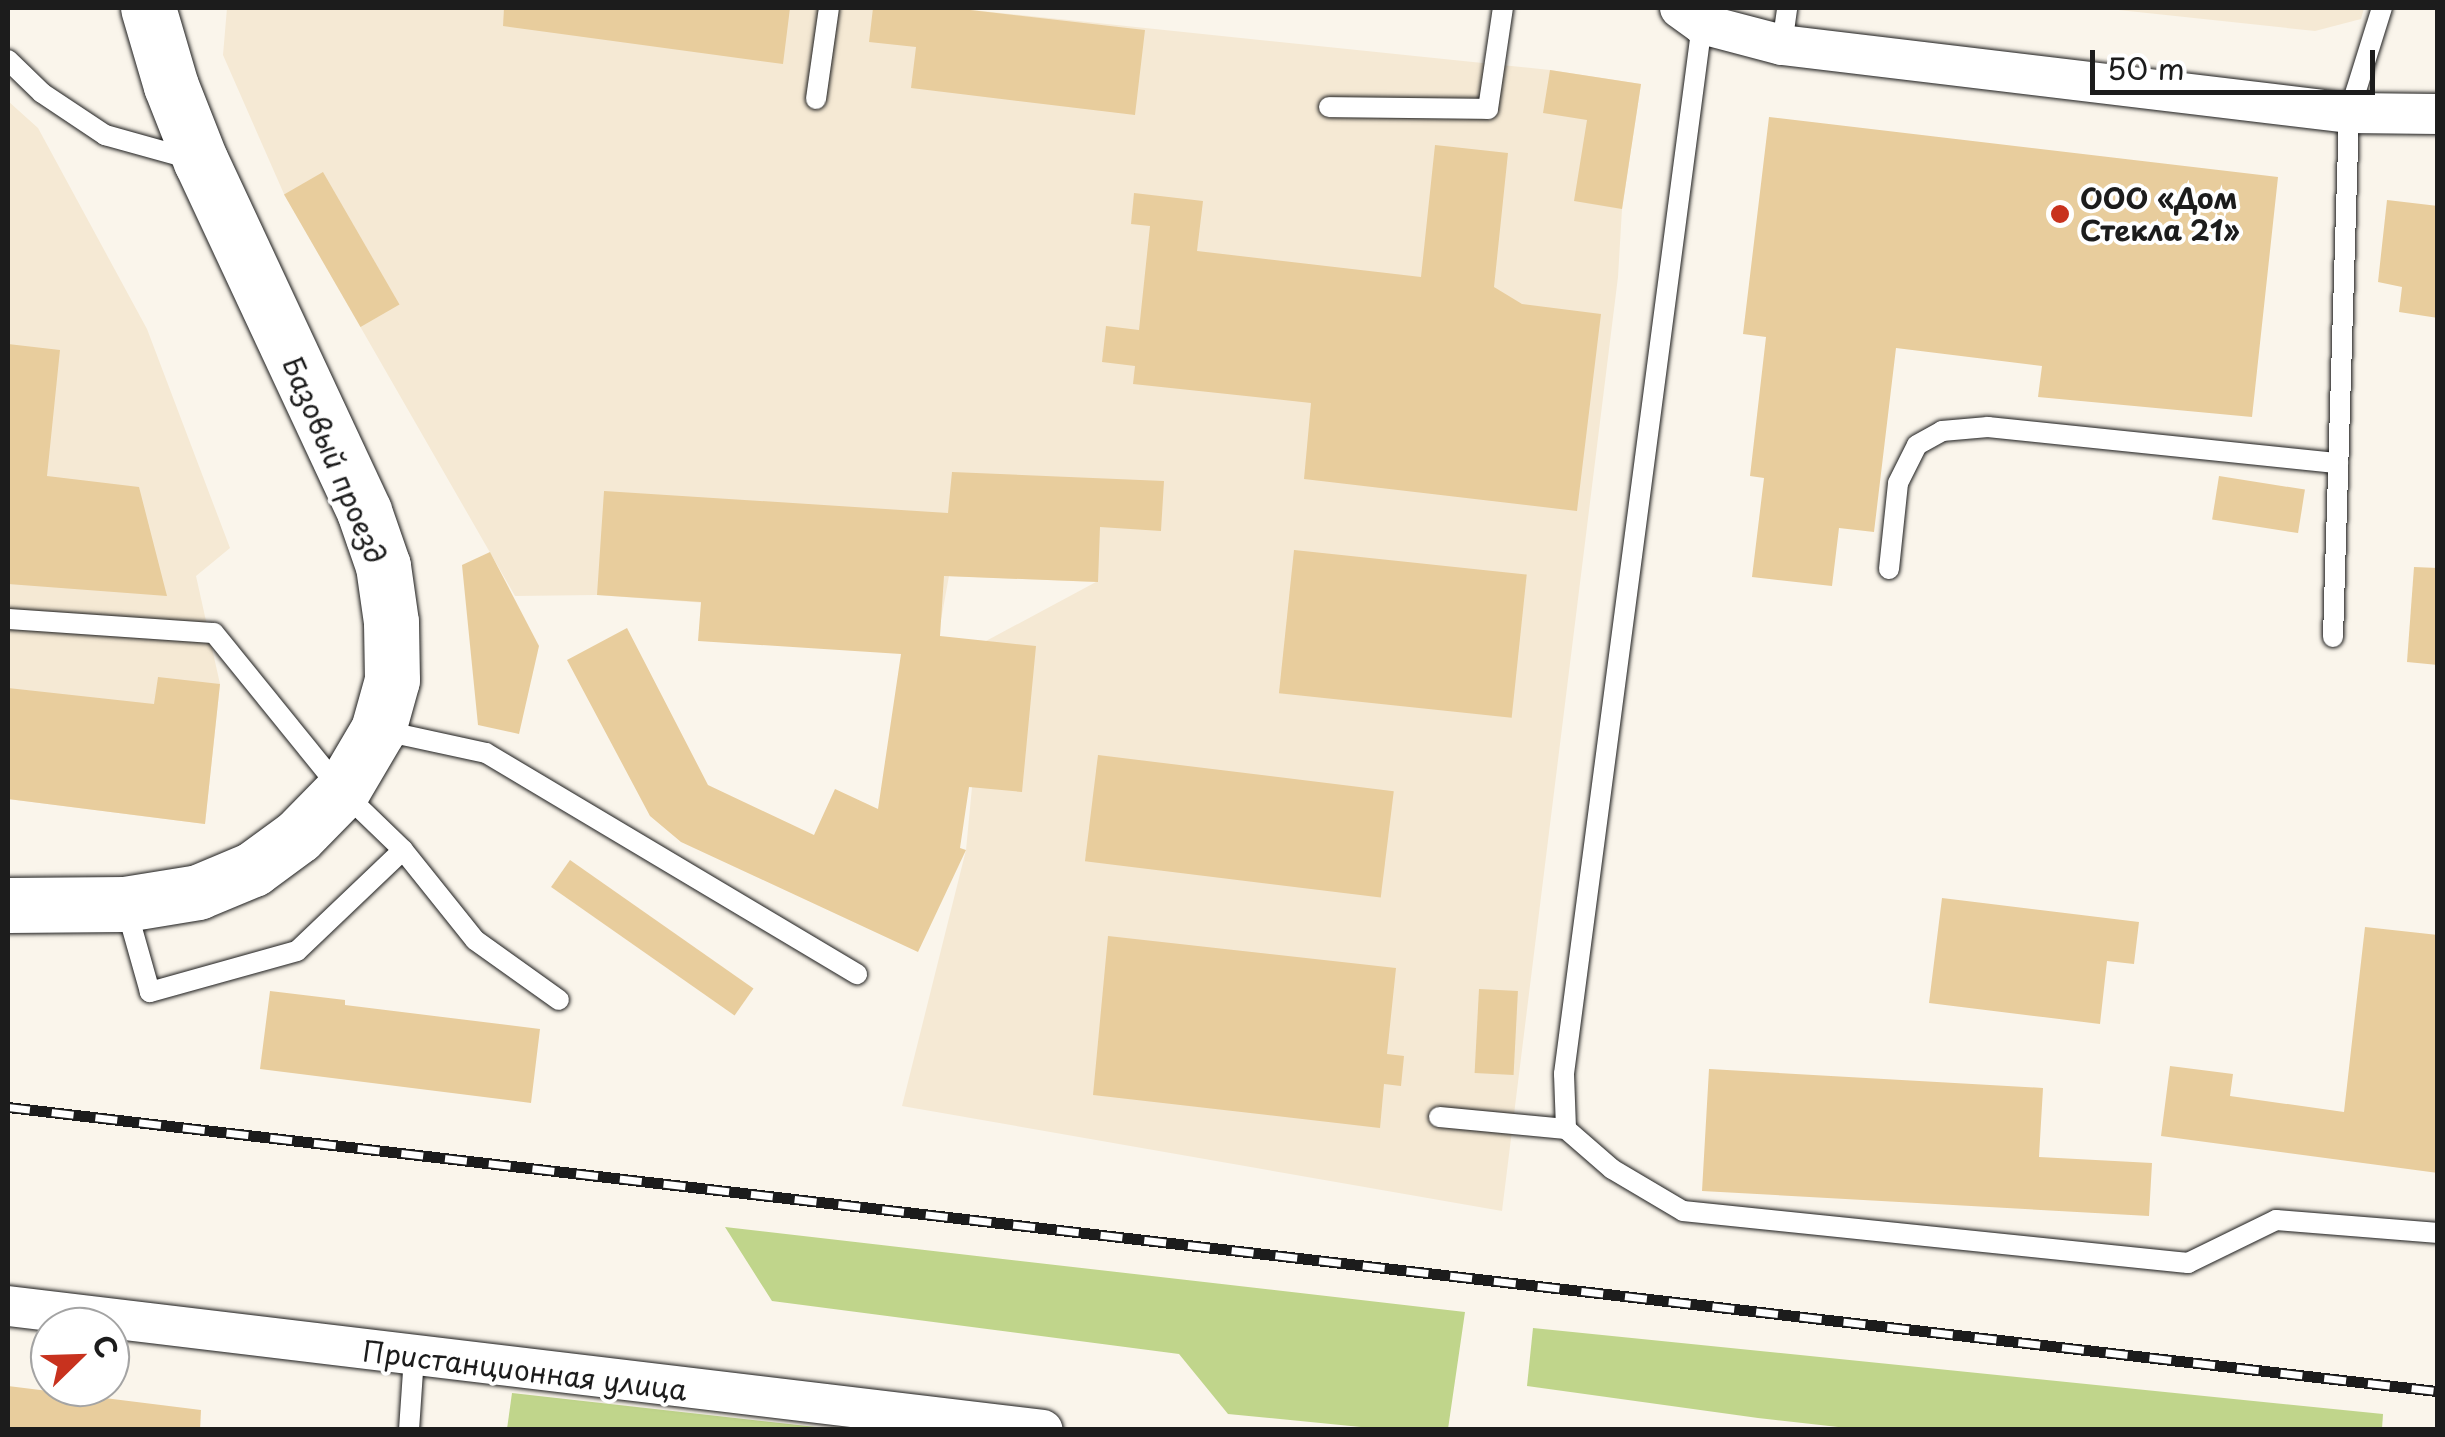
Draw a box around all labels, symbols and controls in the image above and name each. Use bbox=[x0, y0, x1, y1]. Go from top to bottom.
scale bar bbox=[2095, 30, 2380, 92]
text: 50 m bbox=[2107, 45, 2185, 90]
place label: ООО «Дом Стекла 21» bbox=[2080, 181, 2242, 247]
marker: ООО «Дом Стекла 21» bbox=[2049, 203, 2071, 225]
street label: Базовый проезд bbox=[277, 352, 393, 568]
north arrow bbox=[30, 1307, 130, 1407]
text: С bbox=[82, 1328, 130, 1364]
street label: Пристанционная улица bbox=[360, 1333, 690, 1407]

